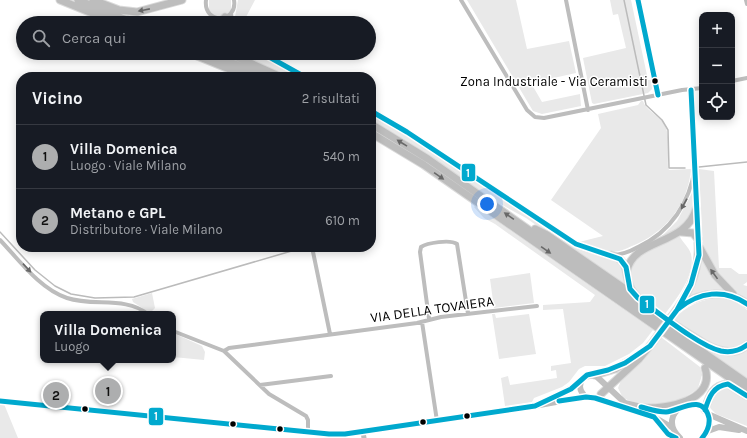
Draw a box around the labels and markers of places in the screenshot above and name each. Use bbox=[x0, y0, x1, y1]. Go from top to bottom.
place label: Zona Industriale - Via Ceramisti bbox=[460, 74, 648, 89]
marker: Zona Industriale - Via Ceramisti bbox=[650, 76, 660, 86]
pin: 1 bbox=[95, 376, 121, 406]
pin: 2 bbox=[43, 380, 69, 410]
unlabelled marker bbox=[80, 404, 90, 414]
unlabelled marker bbox=[462, 411, 472, 421]
unlabelled marker bbox=[418, 417, 428, 427]
unlabelled marker bbox=[228, 419, 238, 429]
unlabelled marker bbox=[275, 424, 285, 434]

